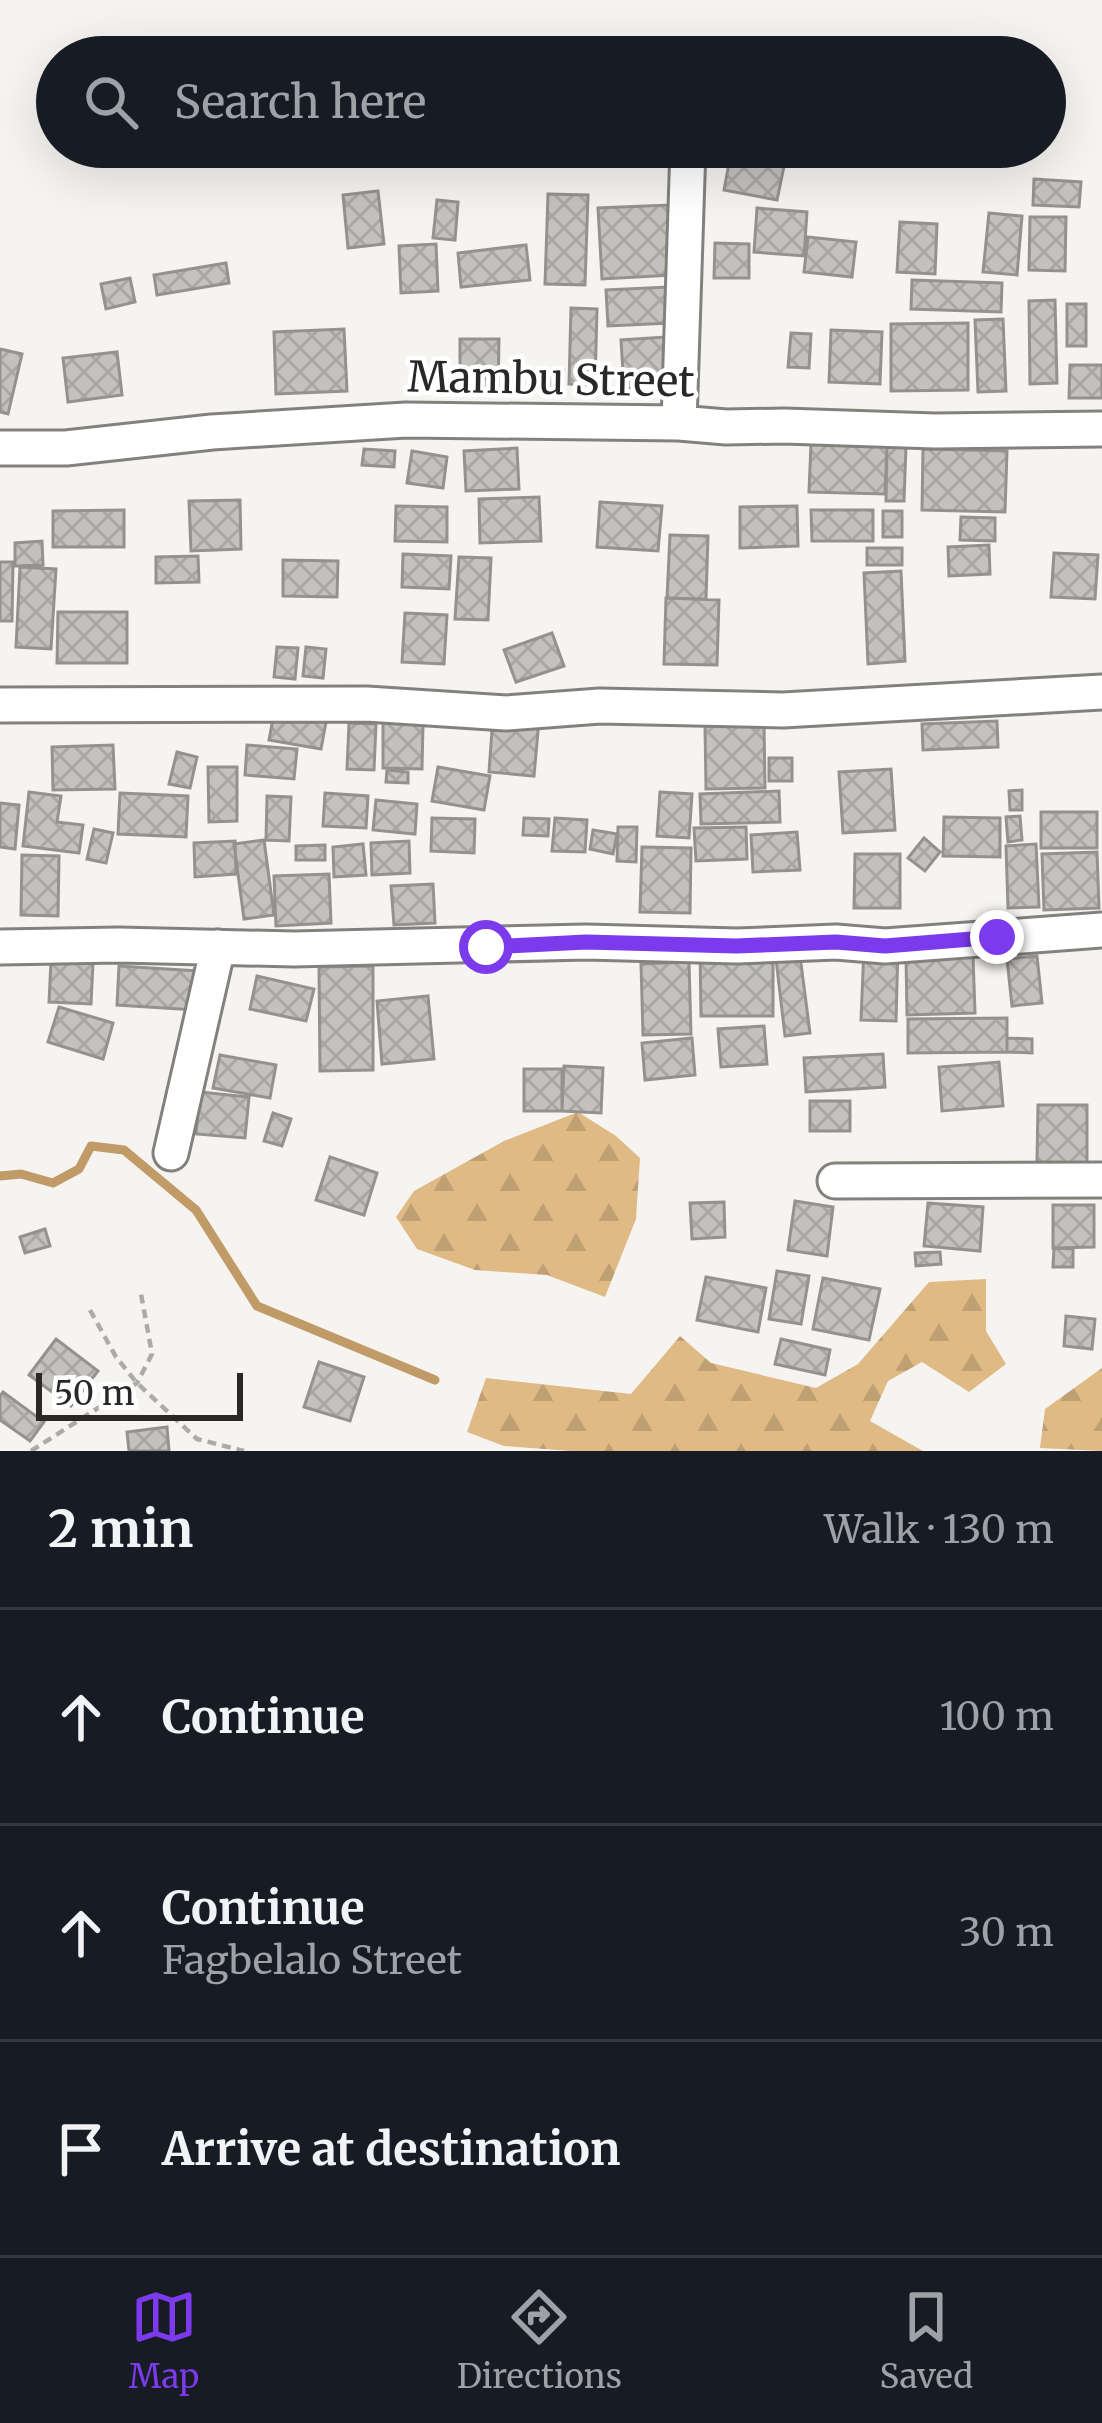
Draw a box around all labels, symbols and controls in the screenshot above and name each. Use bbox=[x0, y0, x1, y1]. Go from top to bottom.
search box bbox=[36, 36, 1066, 168]
icon: search bbox=[78, 69, 144, 135]
text: Search here bbox=[174, 74, 426, 130]
street label: Mambu Street bbox=[407, 350, 695, 408]
route end bbox=[970, 910, 1024, 964]
route start bbox=[459, 920, 513, 974]
scale bar bbox=[36, 1367, 243, 1420]
text: 50 m bbox=[54, 1373, 135, 1414]
text: 2 min bbox=[48, 1497, 193, 1561]
text: Walk · 130 m bbox=[824, 1505, 1054, 1554]
icon: ahead bbox=[48, 1684, 114, 1750]
text: Continue bbox=[162, 1689, 364, 1745]
text: 100 m bbox=[939, 1692, 1054, 1741]
text: Continue bbox=[162, 1880, 364, 1936]
icon: ahead bbox=[48, 1900, 114, 1966]
text: 30 m bbox=[959, 1908, 1054, 1957]
text: Fagbelalo Street bbox=[162, 1936, 462, 1985]
icon: arrive bbox=[48, 2116, 114, 2182]
text: Arrive at destination bbox=[162, 2121, 620, 2177]
tab: Map bbox=[129, 2284, 199, 2397]
tab: Directions bbox=[457, 2284, 622, 2397]
tab: Saved bbox=[880, 2284, 973, 2397]

